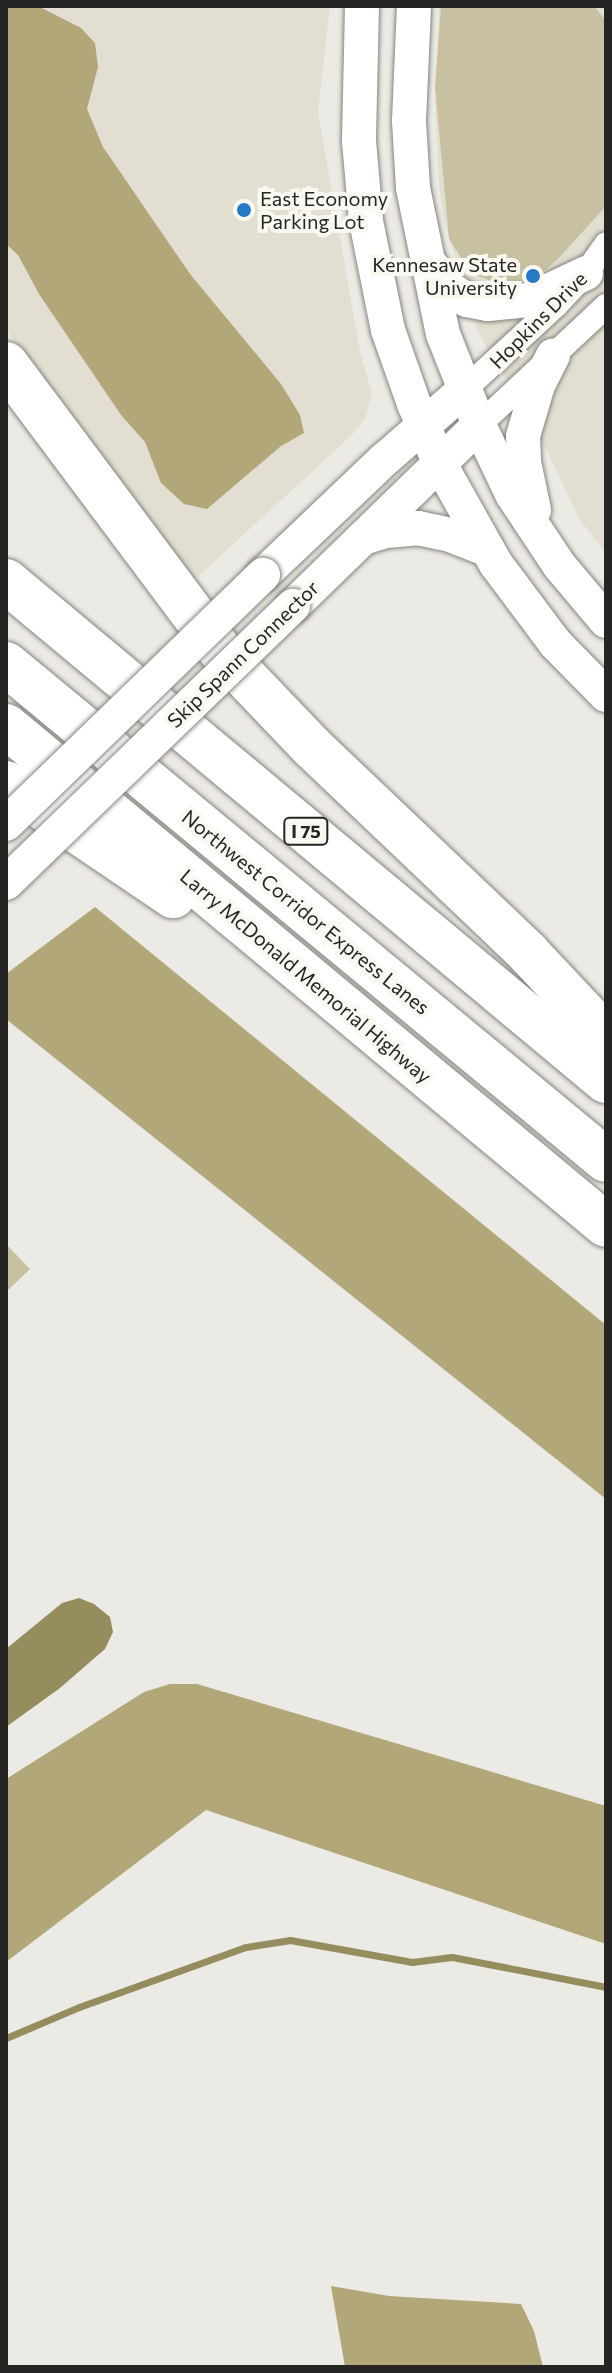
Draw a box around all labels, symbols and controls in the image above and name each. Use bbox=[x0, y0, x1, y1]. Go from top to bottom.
place label: East Economy Parking Lot bbox=[260, 186, 388, 233]
marker: East Economy Parking Lot bbox=[235, 201, 253, 219]
place label: Kennesaw State University bbox=[372, 252, 517, 299]
street label: Hopkins Drive bbox=[484, 266, 592, 374]
marker: Kennesaw State University bbox=[524, 267, 542, 285]
street label: Skip Spann Connector bbox=[162, 576, 324, 732]
street label: Northwest Corridor Express Lanes bbox=[177, 805, 435, 1019]
road number: I 75 bbox=[282, 817, 330, 845]
street label: Larry McDonald Memorial Highway bbox=[176, 864, 436, 1088]

